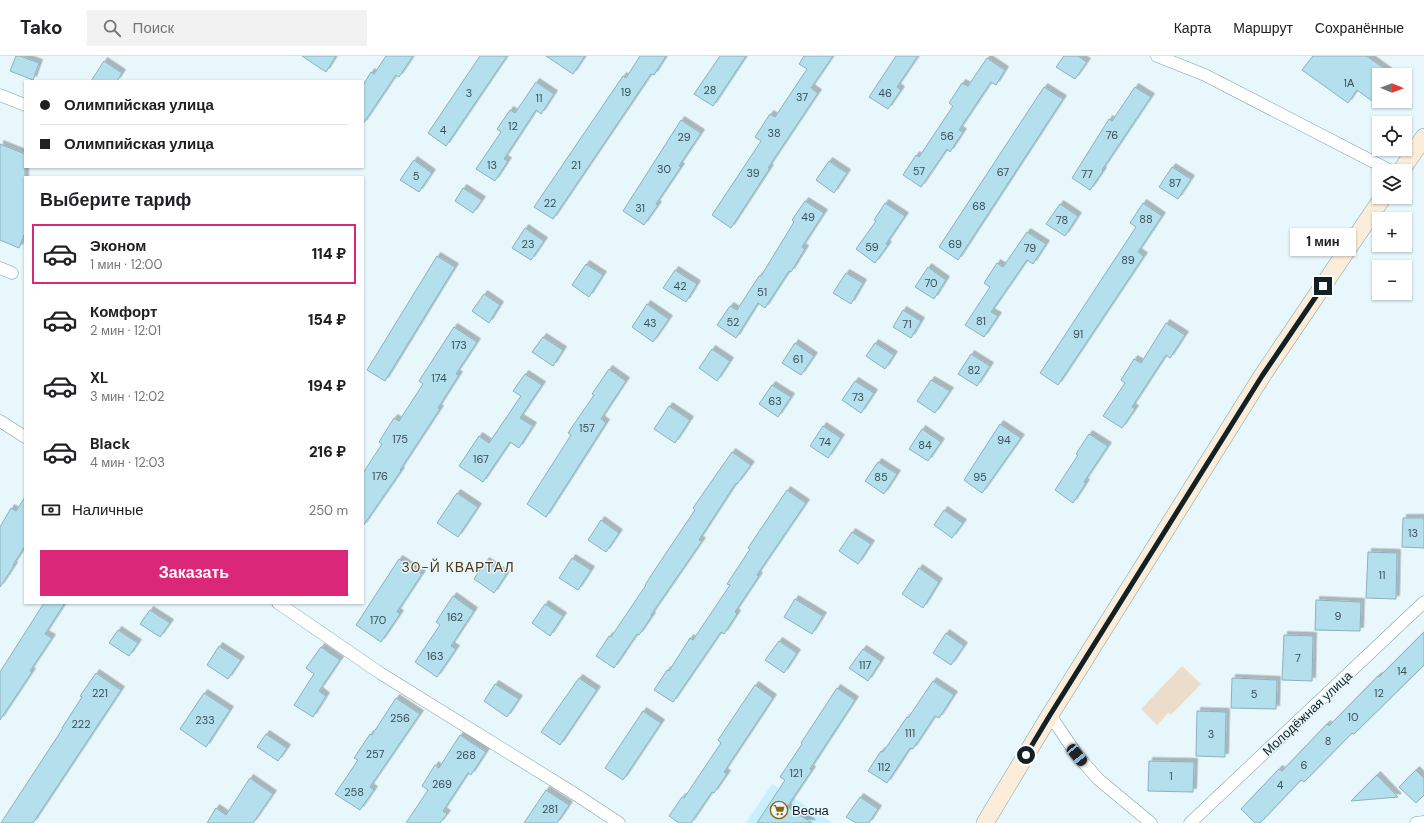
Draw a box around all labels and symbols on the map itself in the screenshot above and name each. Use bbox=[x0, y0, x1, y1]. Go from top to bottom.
north arrow bbox=[1372, 68, 1412, 108]
house number: 1А bbox=[1344, 76, 1355, 90]
house number: 28 bbox=[704, 83, 716, 97]
house number: 19 bbox=[621, 85, 631, 99]
house number: 3 bbox=[466, 86, 472, 100]
house number: 46 bbox=[878, 86, 892, 100]
house number: 37 bbox=[796, 90, 808, 104]
house number: 11 bbox=[536, 91, 542, 105]
house number: 12 bbox=[508, 119, 518, 133]
house number: 4 bbox=[440, 123, 447, 137]
house number: 38 bbox=[767, 126, 781, 140]
house number: 76 bbox=[1106, 128, 1118, 142]
house number: 56 bbox=[940, 129, 954, 143]
house number: 29 bbox=[677, 130, 691, 144]
house number: 13 bbox=[487, 158, 497, 172]
house number: 21 bbox=[571, 158, 581, 172]
house number: 30 bbox=[657, 162, 671, 176]
house number: 57 bbox=[913, 164, 925, 178]
house number: 67 bbox=[997, 165, 1009, 179]
house number: 39 bbox=[746, 166, 760, 180]
house number: 77 bbox=[1081, 167, 1093, 181]
house number: 5 bbox=[413, 169, 420, 183]
house number: 87 bbox=[1169, 176, 1181, 190]
house number: 22 bbox=[544, 196, 556, 210]
house number: 68 bbox=[972, 199, 986, 213]
house number: 31 bbox=[635, 201, 645, 215]
house number: 49 bbox=[801, 210, 815, 224]
house number: 88 bbox=[1139, 212, 1153, 226]
house number: 78 bbox=[1056, 213, 1068, 227]
callout: 1 мин bbox=[1290, 228, 1356, 256]
house number: 23 bbox=[522, 237, 534, 251]
house number: 69 bbox=[948, 237, 962, 251]
house number: 59 bbox=[865, 240, 879, 254]
house number: 79 bbox=[1024, 241, 1036, 255]
house number: 89 bbox=[1121, 253, 1135, 267]
house number: 70 bbox=[924, 276, 938, 290]
route end bbox=[1314, 277, 1332, 295]
house number: 42 bbox=[673, 279, 687, 293]
house number: 51 bbox=[757, 285, 767, 299]
house number: 81 bbox=[976, 314, 986, 328]
house number: 52 bbox=[727, 315, 739, 329]
house number: 43 bbox=[643, 316, 657, 330]
house number: 71 bbox=[902, 317, 912, 331]
house number: 91 bbox=[1073, 327, 1083, 341]
house number: 173 bbox=[451, 338, 467, 352]
house number: 61 bbox=[793, 352, 803, 366]
house number: 82 bbox=[968, 363, 980, 377]
house number: 174 bbox=[431, 371, 447, 385]
house number: 73 bbox=[852, 390, 864, 404]
house number: 63 bbox=[768, 394, 782, 408]
house number: 157 bbox=[579, 421, 595, 435]
house number: 175 bbox=[392, 432, 408, 446]
house number: 94 bbox=[997, 433, 1011, 447]
house number: 74 bbox=[819, 435, 831, 449]
house number: 84 bbox=[918, 438, 932, 452]
house number: 167 bbox=[473, 452, 489, 466]
house number: 176 bbox=[372, 469, 388, 483]
house number: 85 bbox=[874, 470, 888, 484]
house number: 95 bbox=[973, 470, 987, 484]
house number: 13 bbox=[1408, 526, 1418, 540]
district label: 30-Й КВАРТАЛ bbox=[401, 558, 515, 576]
house number: 11 bbox=[1379, 568, 1385, 582]
house number: 9 bbox=[1335, 609, 1342, 623]
house number: 162 bbox=[447, 610, 463, 624]
house number: 170 bbox=[370, 613, 386, 627]
house number: 163 bbox=[427, 649, 443, 663]
house number: 7 bbox=[1295, 651, 1301, 665]
house number: 117 bbox=[859, 658, 871, 672]
house number: 14 bbox=[1397, 664, 1407, 678]
street label: Молодёжная улица bbox=[1259, 667, 1356, 759]
house number: 221 bbox=[92, 686, 108, 700]
house number: 12 bbox=[1374, 686, 1384, 700]
house number: 5 bbox=[1251, 687, 1258, 701]
house number: 10 bbox=[1348, 710, 1358, 724]
house number: 256 bbox=[390, 711, 410, 725]
house number: 233 bbox=[195, 713, 215, 727]
house number: 222 bbox=[71, 717, 91, 731]
house number: 111 bbox=[905, 726, 915, 740]
house number: 3 bbox=[1208, 727, 1214, 741]
house number: 8 bbox=[1325, 734, 1331, 748]
car bbox=[1065, 742, 1089, 768]
route start bbox=[1017, 746, 1035, 764]
house number: 257 bbox=[366, 747, 384, 761]
house number: 268 bbox=[456, 748, 476, 762]
house number: 6 bbox=[1301, 758, 1308, 772]
house number: 112 bbox=[877, 760, 891, 774]
house number: 121 bbox=[789, 766, 803, 780]
house number: 1 bbox=[1169, 769, 1173, 783]
house number: 269 bbox=[432, 777, 452, 791]
house number: 4 bbox=[1277, 778, 1284, 792]
house number: 258 bbox=[344, 785, 364, 799]
supermarket icon: Весна bbox=[769, 800, 789, 820]
house number: 281 bbox=[542, 802, 558, 816]
place label: Весна bbox=[792, 802, 830, 819]

